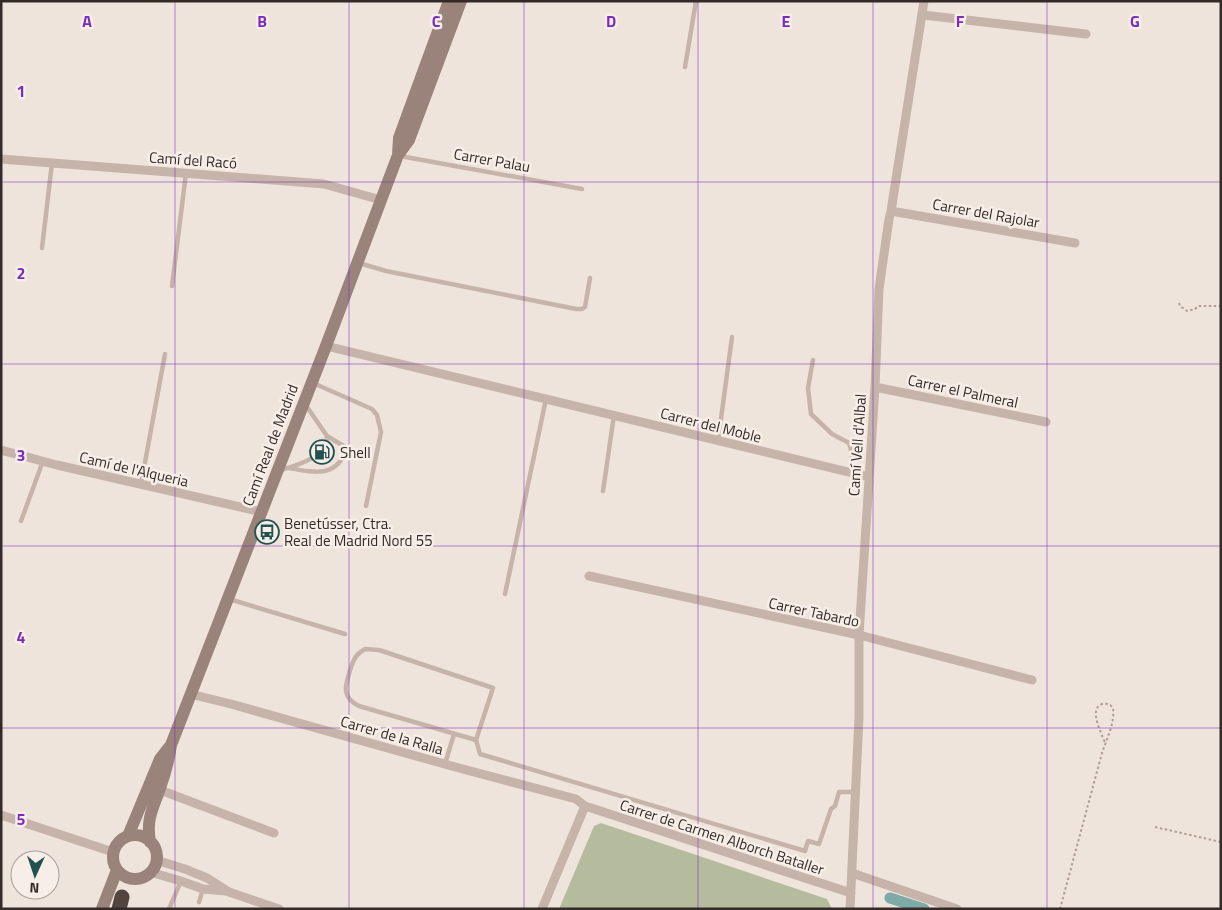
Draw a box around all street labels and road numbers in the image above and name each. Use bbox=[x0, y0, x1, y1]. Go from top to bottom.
street label: Carrer Palau bbox=[452, 142, 532, 178]
street label: Camí del Racó bbox=[148, 145, 238, 175]
street label: Carrer del Rajolar bbox=[931, 192, 1041, 234]
street label: Carrer el Palmeral bbox=[906, 368, 1020, 414]
street label: Camí Real de Madrid bbox=[236, 381, 304, 509]
street label: Camí Vell d'Albal bbox=[842, 393, 872, 497]
street label: Carrer del Moble bbox=[658, 401, 764, 449]
street label: Camí de l'Alqueria bbox=[77, 445, 191, 493]
street label: Carrer Tabardo bbox=[766, 591, 862, 633]
street label: Carrer de la Ralla bbox=[338, 709, 447, 761]
street label: Carrer de Carmen Alborch Bataller bbox=[617, 793, 827, 881]

